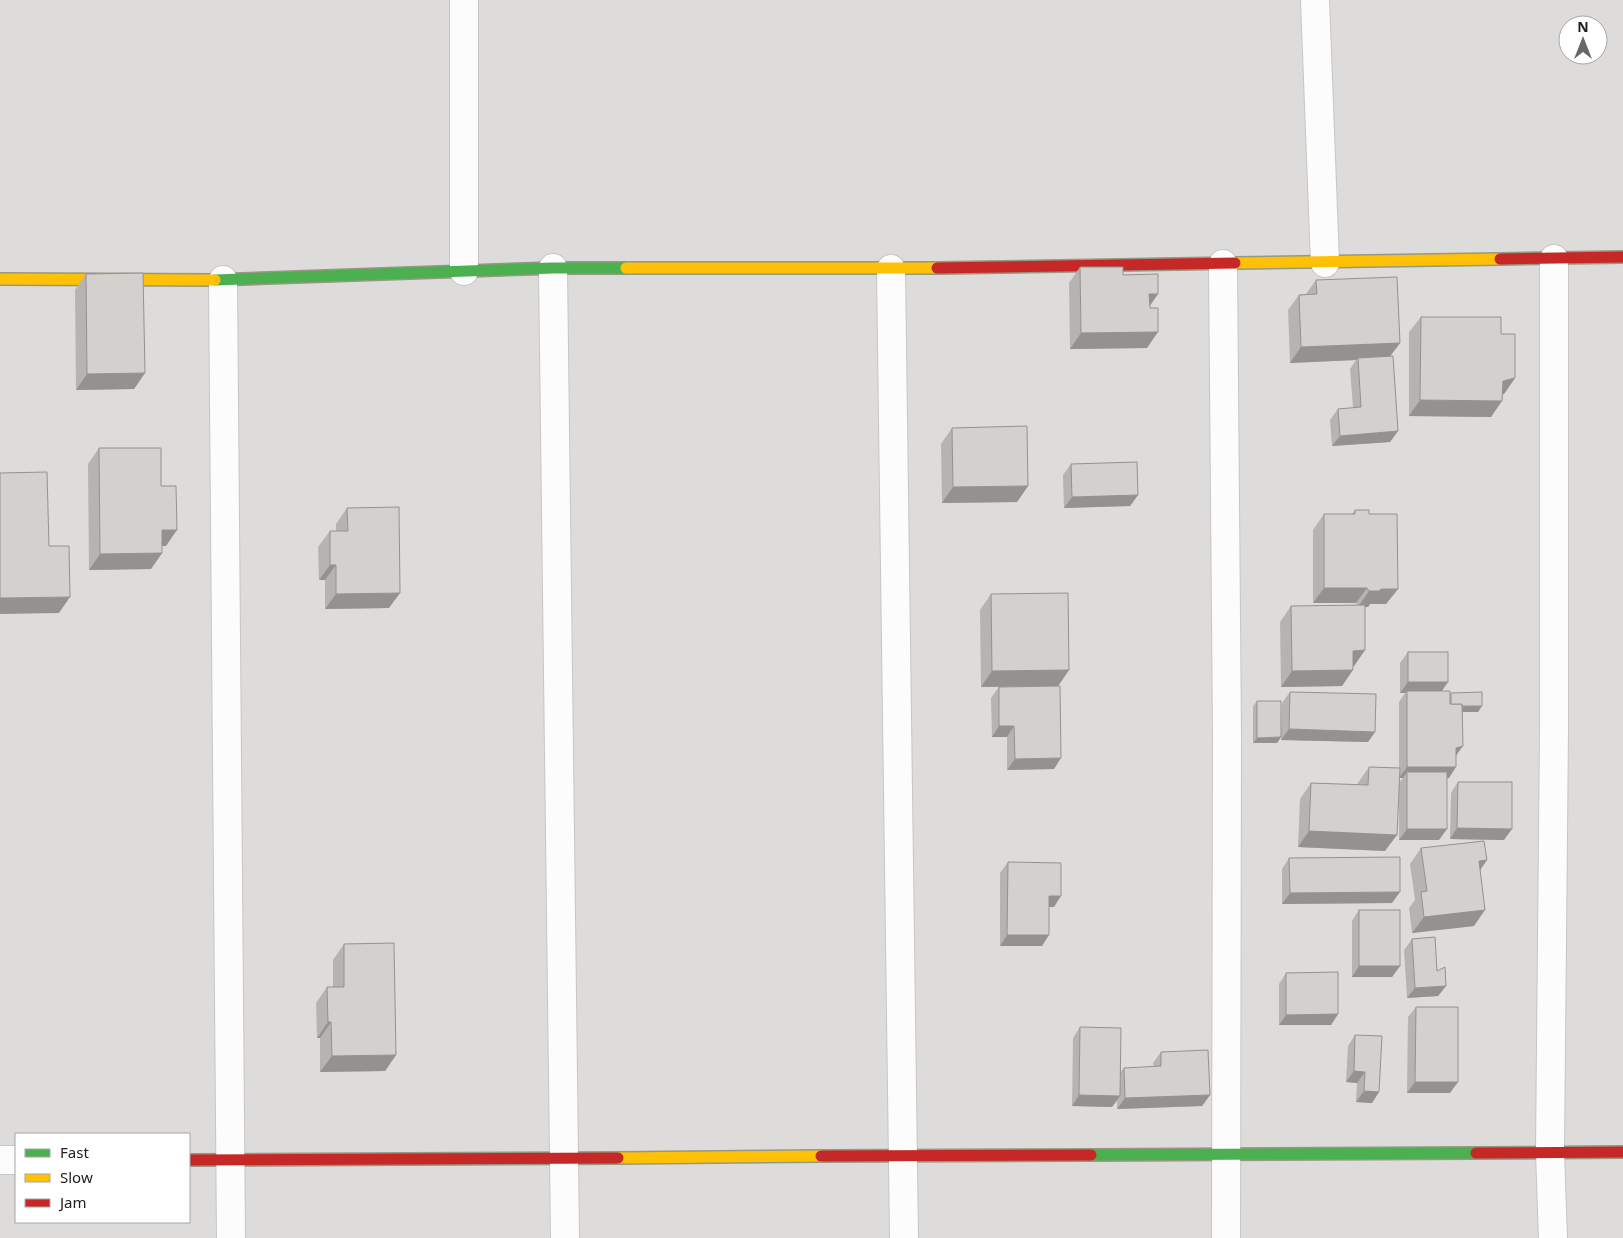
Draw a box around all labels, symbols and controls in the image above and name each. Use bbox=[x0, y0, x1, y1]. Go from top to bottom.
north arrow bbox=[1558, 15, 1608, 65]
text: N bbox=[1577, 17, 1589, 36]
legend bbox=[15, 1133, 190, 1223]
text: Fast bbox=[60, 1142, 89, 1162]
text: Slow bbox=[60, 1167, 93, 1187]
text: Jam bbox=[58, 1192, 87, 1212]

